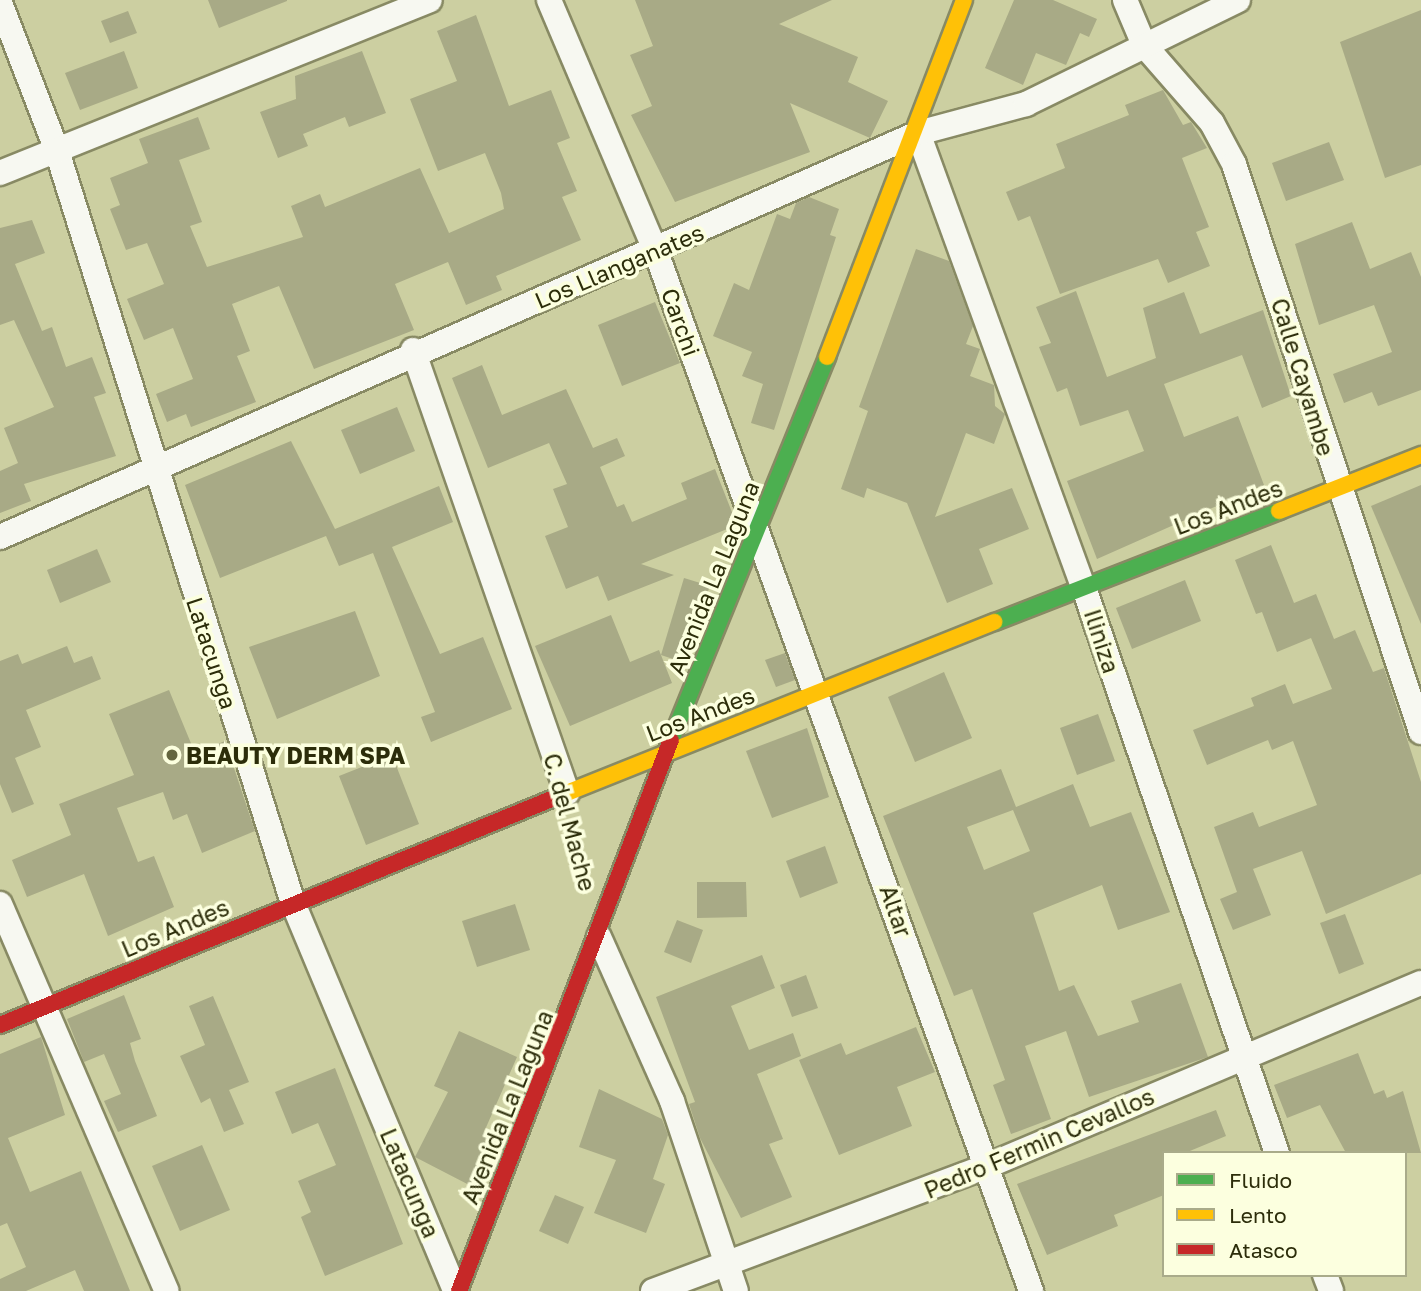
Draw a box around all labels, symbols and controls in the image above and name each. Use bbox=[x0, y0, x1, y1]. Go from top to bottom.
street label: Los Llanganates bbox=[530, 218, 708, 314]
street label: Carchi bbox=[656, 284, 706, 360]
street label: Calle Cayambe bbox=[1266, 295, 1340, 459]
street label: Los Andes bbox=[1170, 474, 1286, 540]
street label: Avenida La Laguna bbox=[662, 477, 764, 679]
street label: Latacunga bbox=[181, 594, 243, 712]
street label: Iliniza bbox=[1079, 605, 1125, 677]
street label: Los Andes bbox=[642, 681, 758, 747]
place label: BEAUTY DERM SPA bbox=[186, 741, 405, 769]
marker: BEAUTY DERM SPA bbox=[164, 747, 180, 763]
street label: C. del Mache bbox=[538, 750, 602, 894]
street label: Altar bbox=[874, 881, 918, 941]
street label: Los Andes bbox=[117, 893, 233, 963]
street label: Avenida La Laguna bbox=[456, 1006, 558, 1208]
street label: Pedro Fermin Cevallos bbox=[920, 1082, 1158, 1204]
street label: Latacunga bbox=[375, 1124, 445, 1242]
legend bbox=[1162, 1151, 1407, 1277]
text: Fluido bbox=[1229, 1167, 1292, 1193]
text: Lento bbox=[1229, 1202, 1287, 1228]
text: Atasco bbox=[1229, 1237, 1298, 1263]

